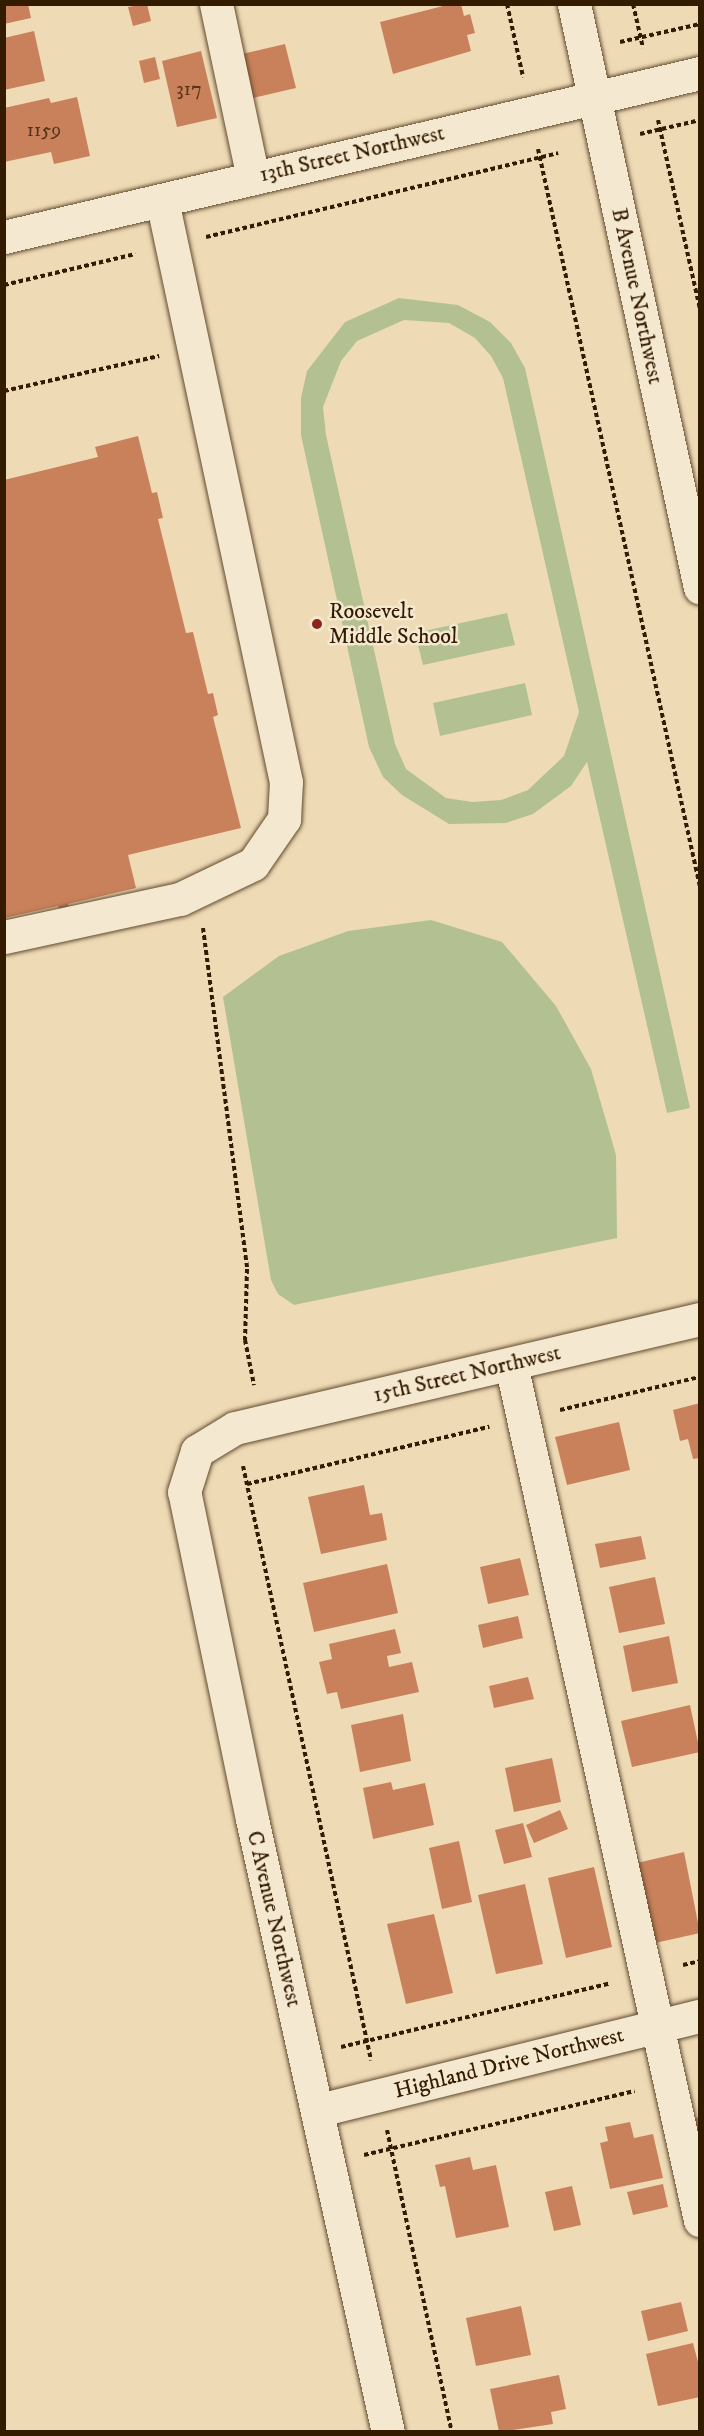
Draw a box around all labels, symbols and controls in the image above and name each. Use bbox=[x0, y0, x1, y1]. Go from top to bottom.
house number: 317 bbox=[176, 77, 202, 101]
house number: 1159 bbox=[27, 118, 61, 142]
street label: 13th Street Northwest bbox=[257, 120, 447, 188]
street label: B Avenue Northwest bbox=[605, 206, 669, 386]
place label: Roosevelt Middle School bbox=[329, 598, 457, 650]
marker: Roosevelt Middle School bbox=[310, 617, 324, 631]
street label: 15th Street Northwest bbox=[371, 1340, 563, 1408]
street label: C Avenue Northwest bbox=[241, 1828, 307, 2010]
street label: Highland Drive Northwest bbox=[392, 2022, 626, 2104]

